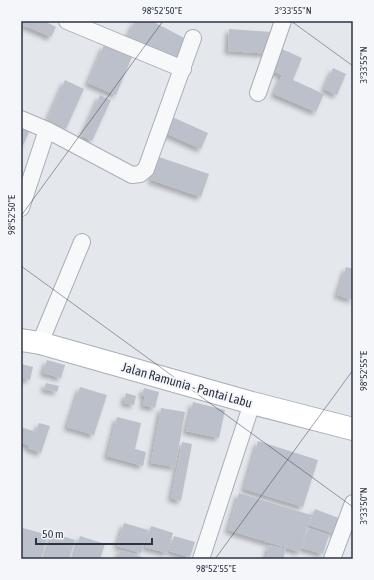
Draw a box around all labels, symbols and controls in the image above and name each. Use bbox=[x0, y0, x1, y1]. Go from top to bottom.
text: 98°52'50"E bbox=[142, 5, 183, 16]
text: 3°33'55"N bbox=[274, 5, 312, 16]
text: 3°33'55"N bbox=[358, 46, 369, 84]
text: 98°52'50"E bbox=[6, 194, 17, 235]
text: 98°52'55"E bbox=[358, 350, 369, 391]
street label: Jalan Ramunia - Pantai Labu bbox=[120, 359, 254, 411]
text: 3°33'50"N bbox=[358, 487, 369, 525]
scale bar bbox=[36, 520, 152, 546]
text: 50 m bbox=[42, 527, 64, 541]
text: 98°52'55"E bbox=[196, 563, 237, 574]

